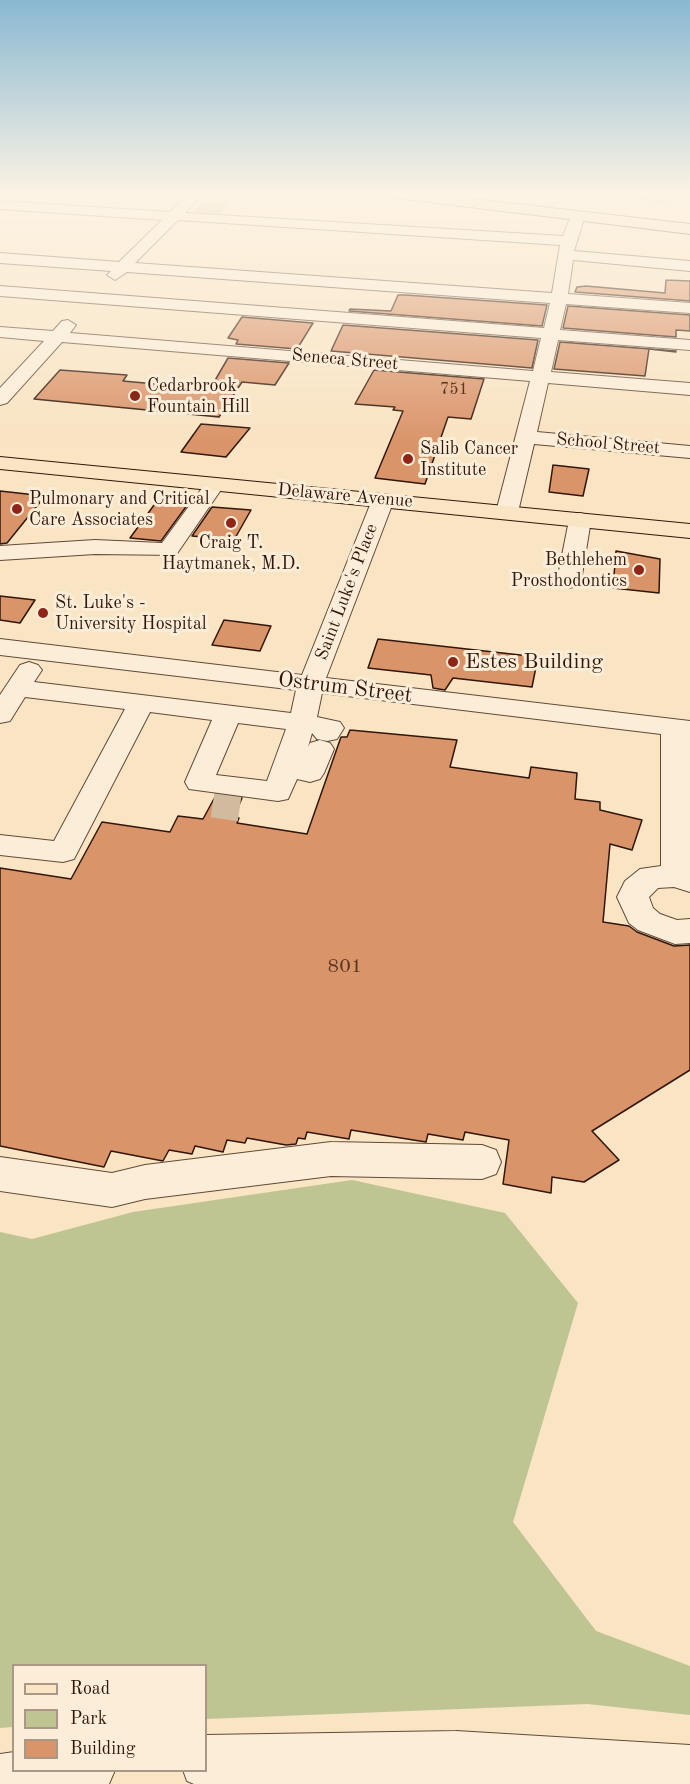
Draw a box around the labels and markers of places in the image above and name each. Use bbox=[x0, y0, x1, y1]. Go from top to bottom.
place label: Cedarbrook Fountain Hill bbox=[147, 375, 250, 418]
marker: Cedarbrook Fountain Hill bbox=[128, 389, 142, 403]
place label: Salib Cancer Institute bbox=[420, 438, 518, 480]
marker: Salib Cancer Institute bbox=[401, 452, 415, 466]
place label: Pulmonary and Critical Care Associates bbox=[29, 488, 210, 530]
marker: Pulmonary and Critical Care Associates bbox=[10, 502, 24, 516]
marker: Craig T. Haytmanek, M.D. bbox=[224, 516, 238, 530]
place label: Craig T. Haytmanek, M.D. bbox=[162, 532, 300, 574]
place label: Bethlehem Prosthodontics bbox=[511, 549, 627, 592]
marker: Bethlehem Prosthodontics bbox=[632, 563, 646, 577]
place label: St. Luke's - University Hospital bbox=[55, 592, 207, 634]
marker: St. Luke's - University Hospital bbox=[36, 606, 50, 620]
place label: Estes Building bbox=[465, 649, 603, 675]
marker: Estes Building bbox=[446, 655, 460, 669]

